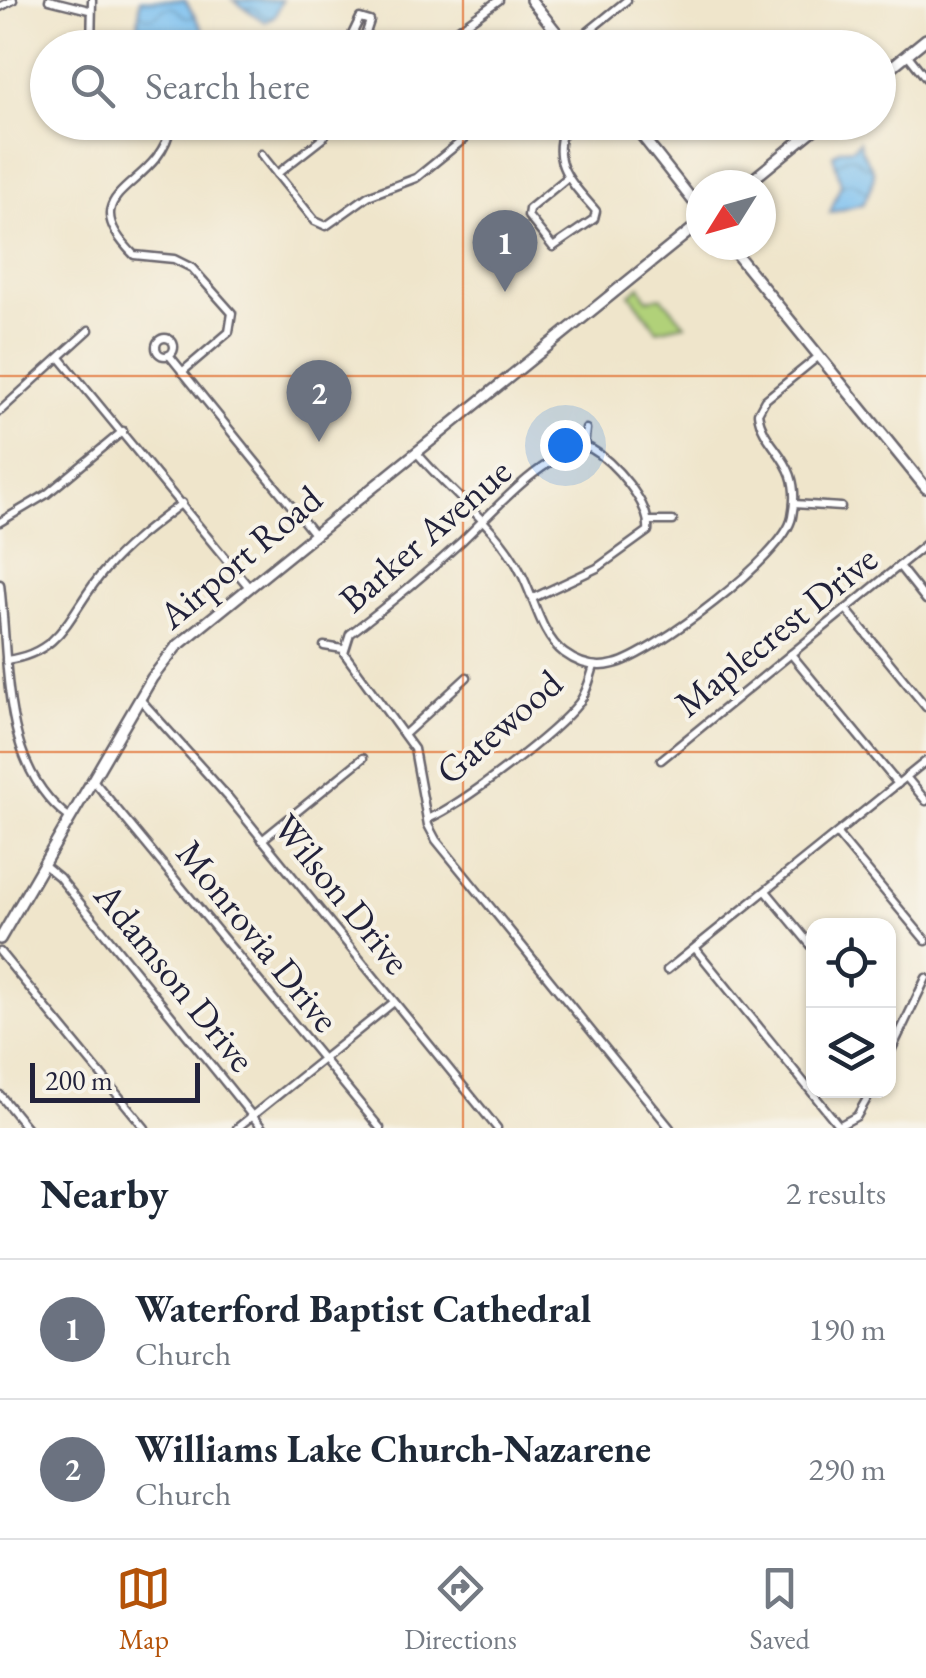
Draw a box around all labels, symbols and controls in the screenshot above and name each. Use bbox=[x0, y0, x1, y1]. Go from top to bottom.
search box bbox=[30, 30, 896, 140]
icon: search bbox=[65, 58, 120, 113]
text: Search here bbox=[145, 61, 310, 110]
north arrow bbox=[686, 170, 776, 260]
pin: 1 bbox=[472, 210, 538, 292]
pin: 2 bbox=[286, 360, 352, 442]
your location bbox=[540, 420, 591, 471]
street label: Barker Avenue bbox=[329, 447, 521, 623]
street label: Airport Road bbox=[147, 474, 332, 640]
street label: Maplecrest Drive bbox=[664, 534, 887, 727]
street label: Gatewood bbox=[425, 658, 573, 795]
street label: Wilson Drive bbox=[263, 804, 422, 984]
street label: Monrovia Drive bbox=[166, 830, 351, 1042]
street label: Adamson Drive bbox=[83, 871, 267, 1082]
map controls bbox=[806, 918, 896, 1098]
button: locate bbox=[806, 918, 896, 1008]
button: layers bbox=[806, 1008, 896, 1098]
scale bar bbox=[30, 1058, 200, 1102]
text: 200 m bbox=[45, 1062, 113, 1098]
text: Nearby bbox=[40, 1166, 169, 1221]
text: 2 results bbox=[786, 1172, 886, 1214]
text: Waterford Baptist Cathedral bbox=[135, 1284, 591, 1333]
text: 1 bbox=[64, 1308, 81, 1350]
text: 190 m bbox=[809, 1308, 886, 1350]
text: Church bbox=[135, 1333, 231, 1375]
text: Williams Lake Church-Nazarene bbox=[135, 1424, 651, 1473]
text: 2 bbox=[64, 1448, 81, 1490]
text: 290 m bbox=[809, 1448, 886, 1490]
text: Church bbox=[135, 1473, 231, 1515]
tab: Map bbox=[116, 1561, 171, 1657]
tab: Directions bbox=[404, 1561, 517, 1657]
tab: Saved bbox=[750, 1561, 810, 1657]

